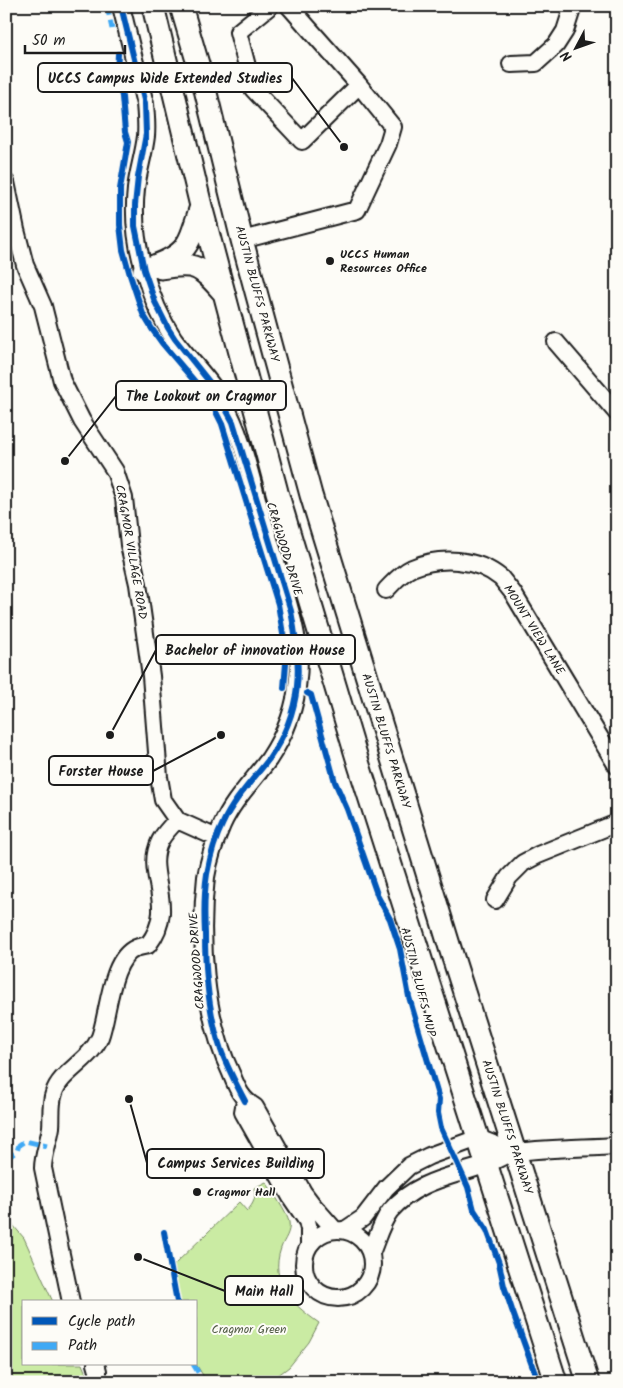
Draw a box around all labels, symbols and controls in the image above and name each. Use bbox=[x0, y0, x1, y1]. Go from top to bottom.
scale bar bbox=[25, 22, 125, 54]
north arrow bbox=[550, 22, 600, 72]
text: 50 m bbox=[32, 29, 66, 53]
text: N bbox=[556, 45, 578, 66]
callout: UCCS Campus Wide Extended Studies bbox=[38, 63, 292, 92]
text: UCCS Campus Wide Extended Studies bbox=[48, 68, 283, 90]
street label: AUSTIN BLUFFS PARKWAY bbox=[230, 224, 285, 365]
place label: UCCS Human Resources Office bbox=[340, 245, 427, 278]
marker: UCCS Human Resources Office bbox=[324, 255, 336, 267]
callout: The Lookout on Cragmor bbox=[116, 381, 286, 410]
text: The Lookout on Cragmor bbox=[126, 386, 277, 408]
street label: CRAGMOR VILLAGE ROAD bbox=[110, 483, 152, 621]
street label: CRAGWOOD DRIVE bbox=[261, 500, 308, 599]
street label: MOUNT VIEW LANE bbox=[498, 581, 570, 680]
callout: Bachelor of innovation House bbox=[156, 635, 355, 664]
text: Bachelor of innovation House bbox=[165, 640, 345, 662]
street label: AUSTIN BLUFFS PARKWAY bbox=[356, 671, 416, 812]
callout: Forster House bbox=[49, 756, 153, 785]
text: Forster House bbox=[59, 761, 144, 783]
street label: CRAGWOOD DRIVE bbox=[184, 911, 210, 1010]
street label: AUSTIN BLUFFS MUP bbox=[395, 925, 441, 1039]
street label: AUSTIN BLUFFS PARKWAY bbox=[476, 1057, 538, 1198]
callout: Campus Services Building bbox=[147, 1149, 324, 1178]
text: Campus Services Building bbox=[158, 1153, 315, 1175]
place label: Cragmor Hall bbox=[207, 1183, 276, 1202]
marker: Cragmor Hall bbox=[191, 1186, 203, 1198]
callout: Main Hall bbox=[225, 1276, 303, 1305]
text: Main Hall bbox=[235, 1281, 293, 1303]
legend bbox=[22, 1300, 198, 1366]
text: Cycle path bbox=[68, 1310, 135, 1334]
park label: Cragmor Green bbox=[212, 1320, 286, 1339]
text: Path bbox=[68, 1334, 97, 1358]

